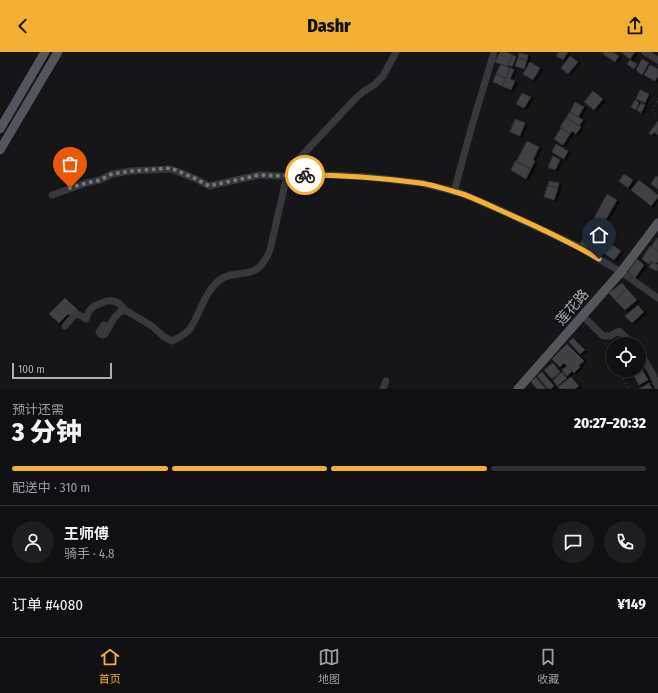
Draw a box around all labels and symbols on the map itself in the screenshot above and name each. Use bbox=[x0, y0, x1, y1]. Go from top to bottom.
pin bbox=[53, 147, 87, 188]
courier bbox=[285, 155, 325, 195]
pin bbox=[582, 218, 616, 259]
street label: 莲花路 bbox=[552, 286, 593, 329]
scale bar bbox=[12, 361, 112, 380]

